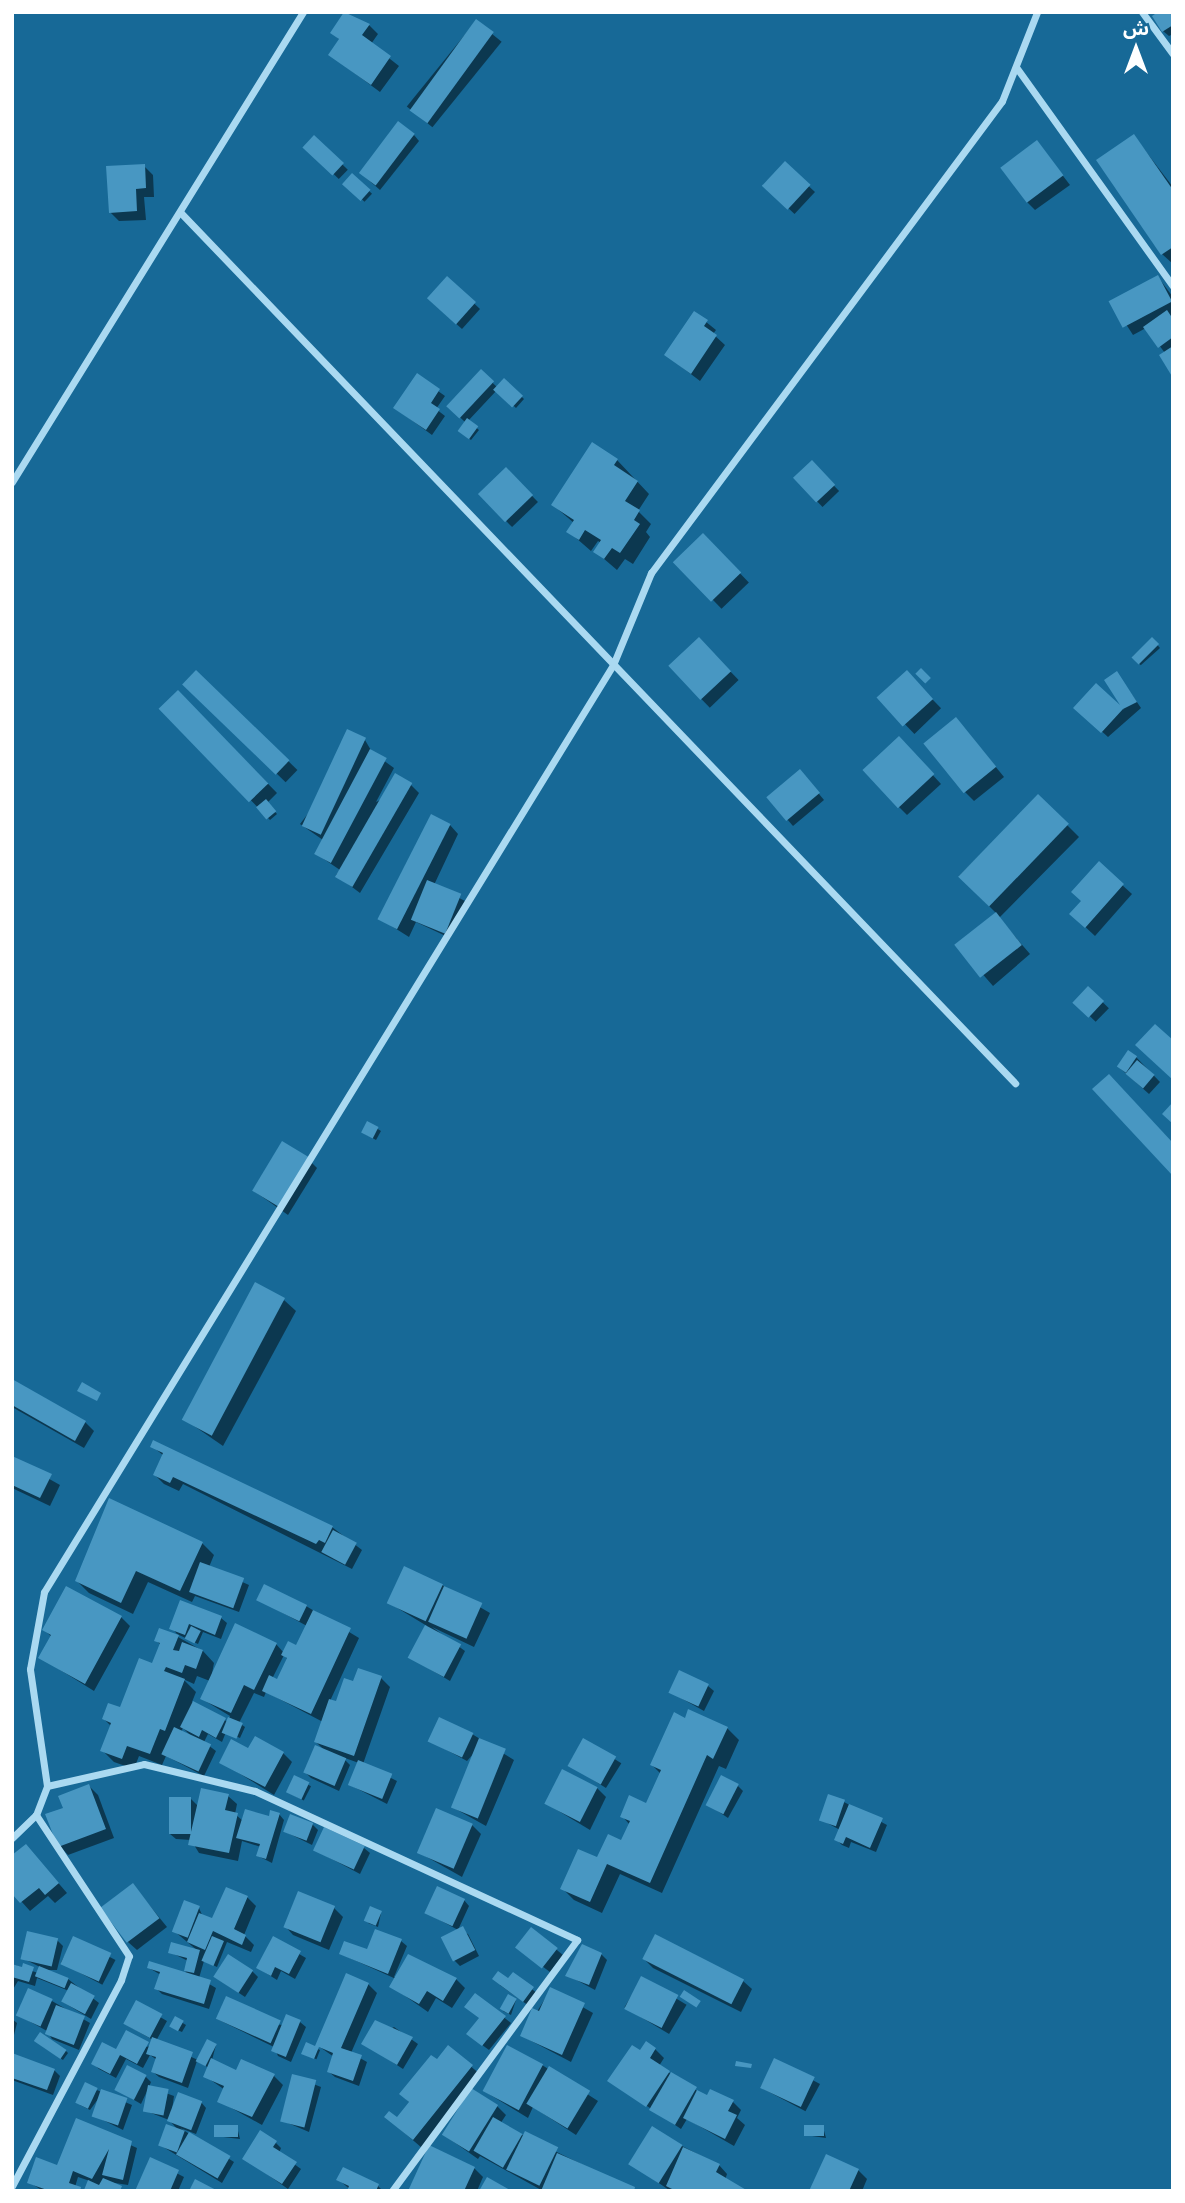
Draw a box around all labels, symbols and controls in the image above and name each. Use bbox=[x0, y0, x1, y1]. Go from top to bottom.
north arrow bbox=[1101, 14, 1171, 84]
text: ش bbox=[1123, 15, 1149, 41]

